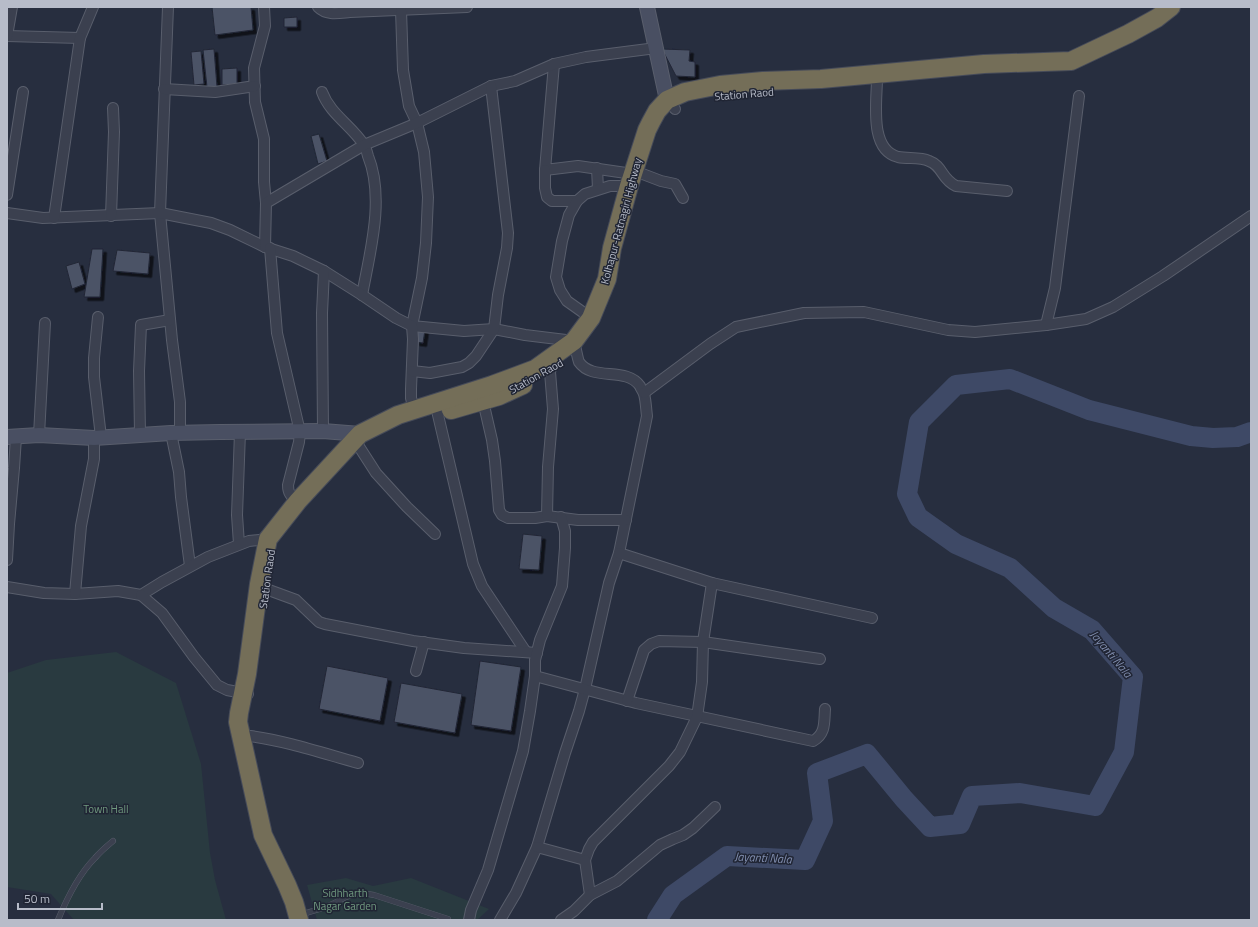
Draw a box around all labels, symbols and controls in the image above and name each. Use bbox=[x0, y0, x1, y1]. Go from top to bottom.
street label: Station Raod bbox=[714, 83, 775, 105]
street label: Kolhapur-Ratnagiri Highway bbox=[596, 155, 646, 286]
street label: Station Raod bbox=[506, 354, 566, 397]
street label: Station Raod bbox=[255, 548, 279, 610]
water label: Jayanti Nala bbox=[1086, 626, 1138, 683]
park label: Town Hall bbox=[83, 801, 129, 817]
water label: Jayanti Nala bbox=[734, 847, 793, 869]
scale bar bbox=[18, 885, 102, 911]
park label: Sidhharth Nagar Garden bbox=[313, 885, 377, 914]
text: 50 m bbox=[24, 889, 50, 908]

